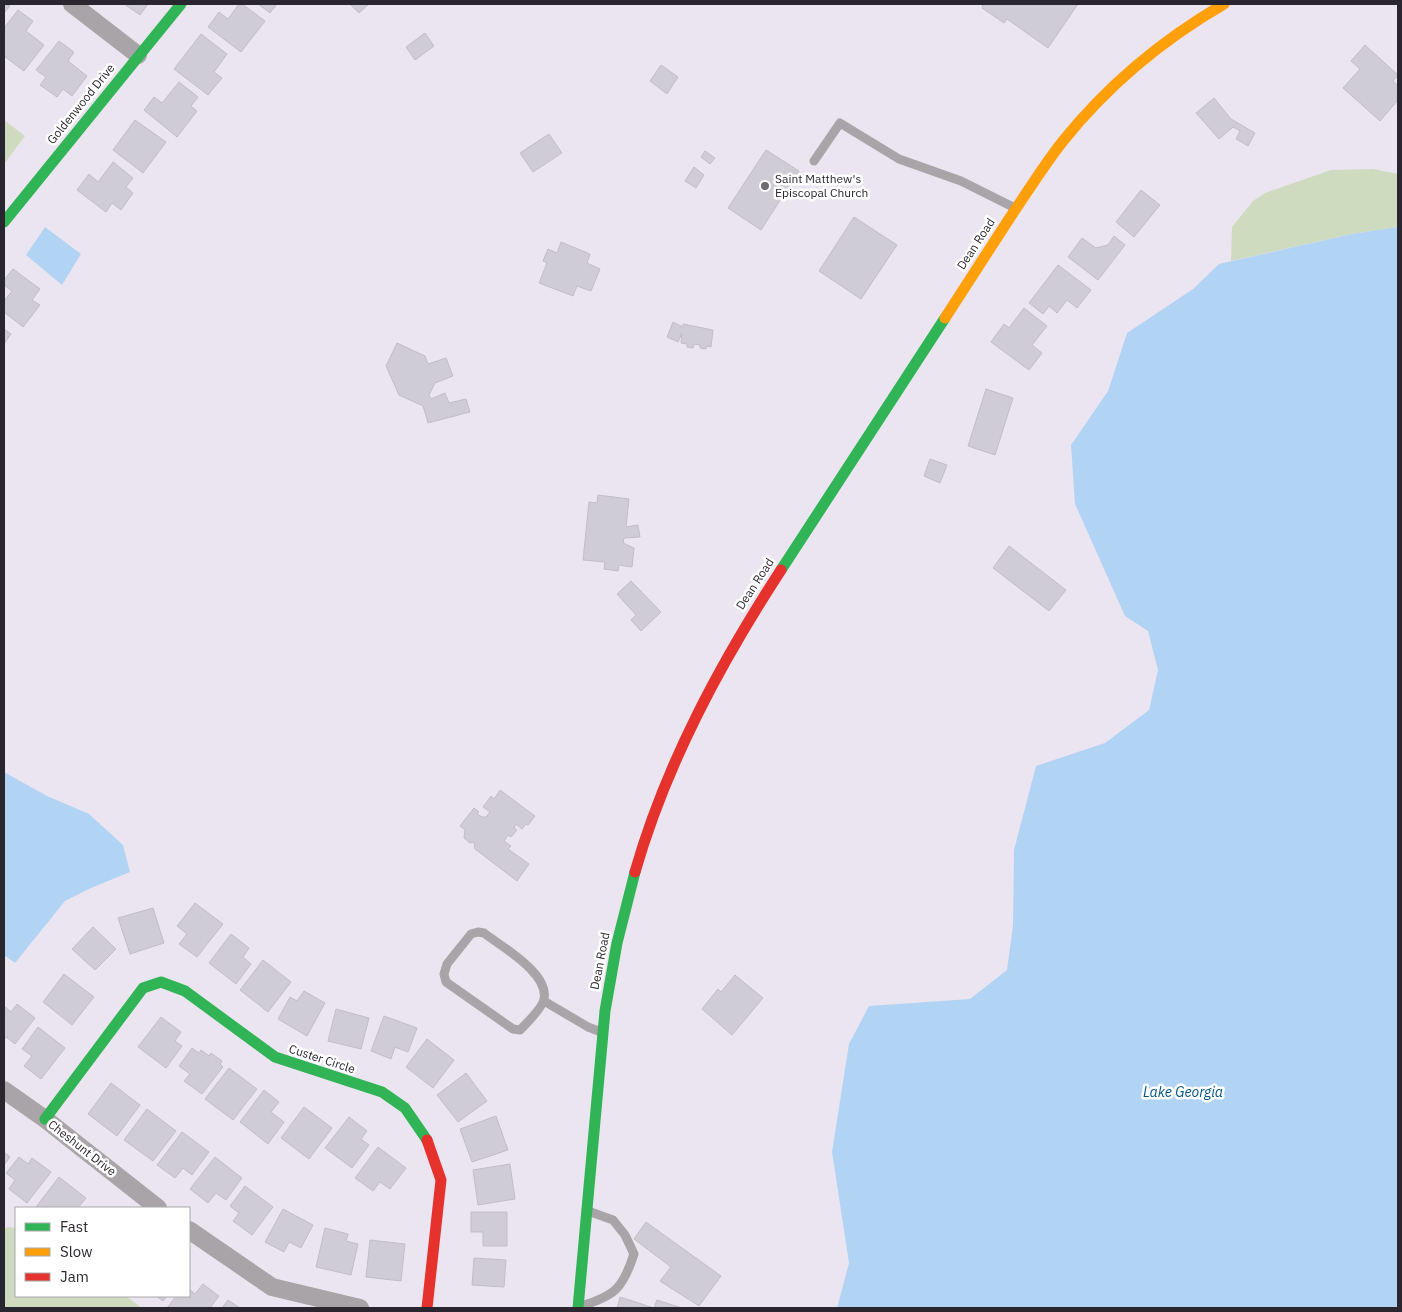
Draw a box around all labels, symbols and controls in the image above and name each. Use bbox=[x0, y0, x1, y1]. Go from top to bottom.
street label: Goldenwood Drive bbox=[44, 60, 118, 147]
place label: Saint Matthew's Episcopal Church bbox=[775, 171, 868, 200]
marker: Saint Matthew's Episcopal Church bbox=[759, 180, 771, 192]
street label: Dean Road bbox=[953, 215, 998, 272]
street label: Dean Road bbox=[732, 555, 777, 612]
street label: Dean Road bbox=[587, 931, 612, 991]
street label: Custer Circle bbox=[287, 1041, 358, 1076]
water label: Lake Georgia bbox=[1143, 1083, 1223, 1101]
street label: Cheshunt Drive bbox=[45, 1116, 120, 1179]
legend bbox=[15, 1207, 190, 1297]
text: Fast bbox=[60, 1217, 88, 1236]
text: Slow bbox=[60, 1242, 93, 1261]
text: Jam bbox=[60, 1267, 89, 1286]

